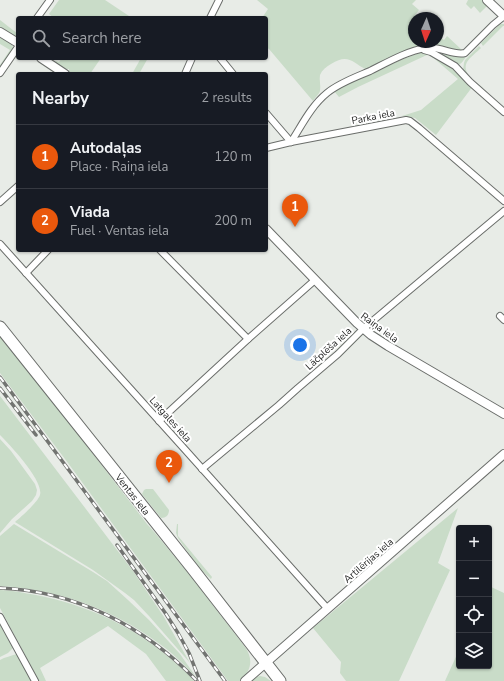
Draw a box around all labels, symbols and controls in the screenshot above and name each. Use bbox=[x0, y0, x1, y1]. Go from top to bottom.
north arrow bbox=[408, 12, 444, 48]
search box bbox=[16, 16, 268, 60]
icon: search bbox=[30, 27, 52, 49]
text: Search here bbox=[62, 28, 142, 48]
text: Nearby bbox=[32, 87, 89, 110]
text: 2 results bbox=[201, 89, 252, 107]
street label: Parka iela bbox=[350, 106, 396, 128]
text: Autodaļas bbox=[70, 138, 142, 158]
text: 1 bbox=[41, 148, 49, 166]
text: 120 m bbox=[214, 148, 252, 166]
text: Place · Raiņa iela bbox=[70, 158, 168, 176]
pin: 1 bbox=[282, 194, 308, 227]
text: Viada bbox=[70, 202, 110, 222]
text: 2 bbox=[41, 212, 49, 230]
text: 200 m bbox=[214, 212, 252, 230]
text: Fuel · Ventas iela bbox=[70, 222, 169, 240]
street label: Raiņa iela bbox=[358, 309, 401, 346]
street label: Lāčplēša iela bbox=[302, 324, 355, 373]
your location bbox=[290, 335, 310, 355]
street label: Latgales iela bbox=[146, 394, 194, 445]
pin: 2 bbox=[156, 450, 182, 483]
street label: Ventas iela bbox=[111, 470, 153, 518]
map controls bbox=[456, 525, 492, 669]
button: + bbox=[456, 525, 492, 561]
street label: Artilērijas iela bbox=[341, 535, 397, 586]
button: − bbox=[456, 561, 492, 597]
button: locate bbox=[456, 597, 492, 633]
button: layers bbox=[456, 633, 492, 669]

